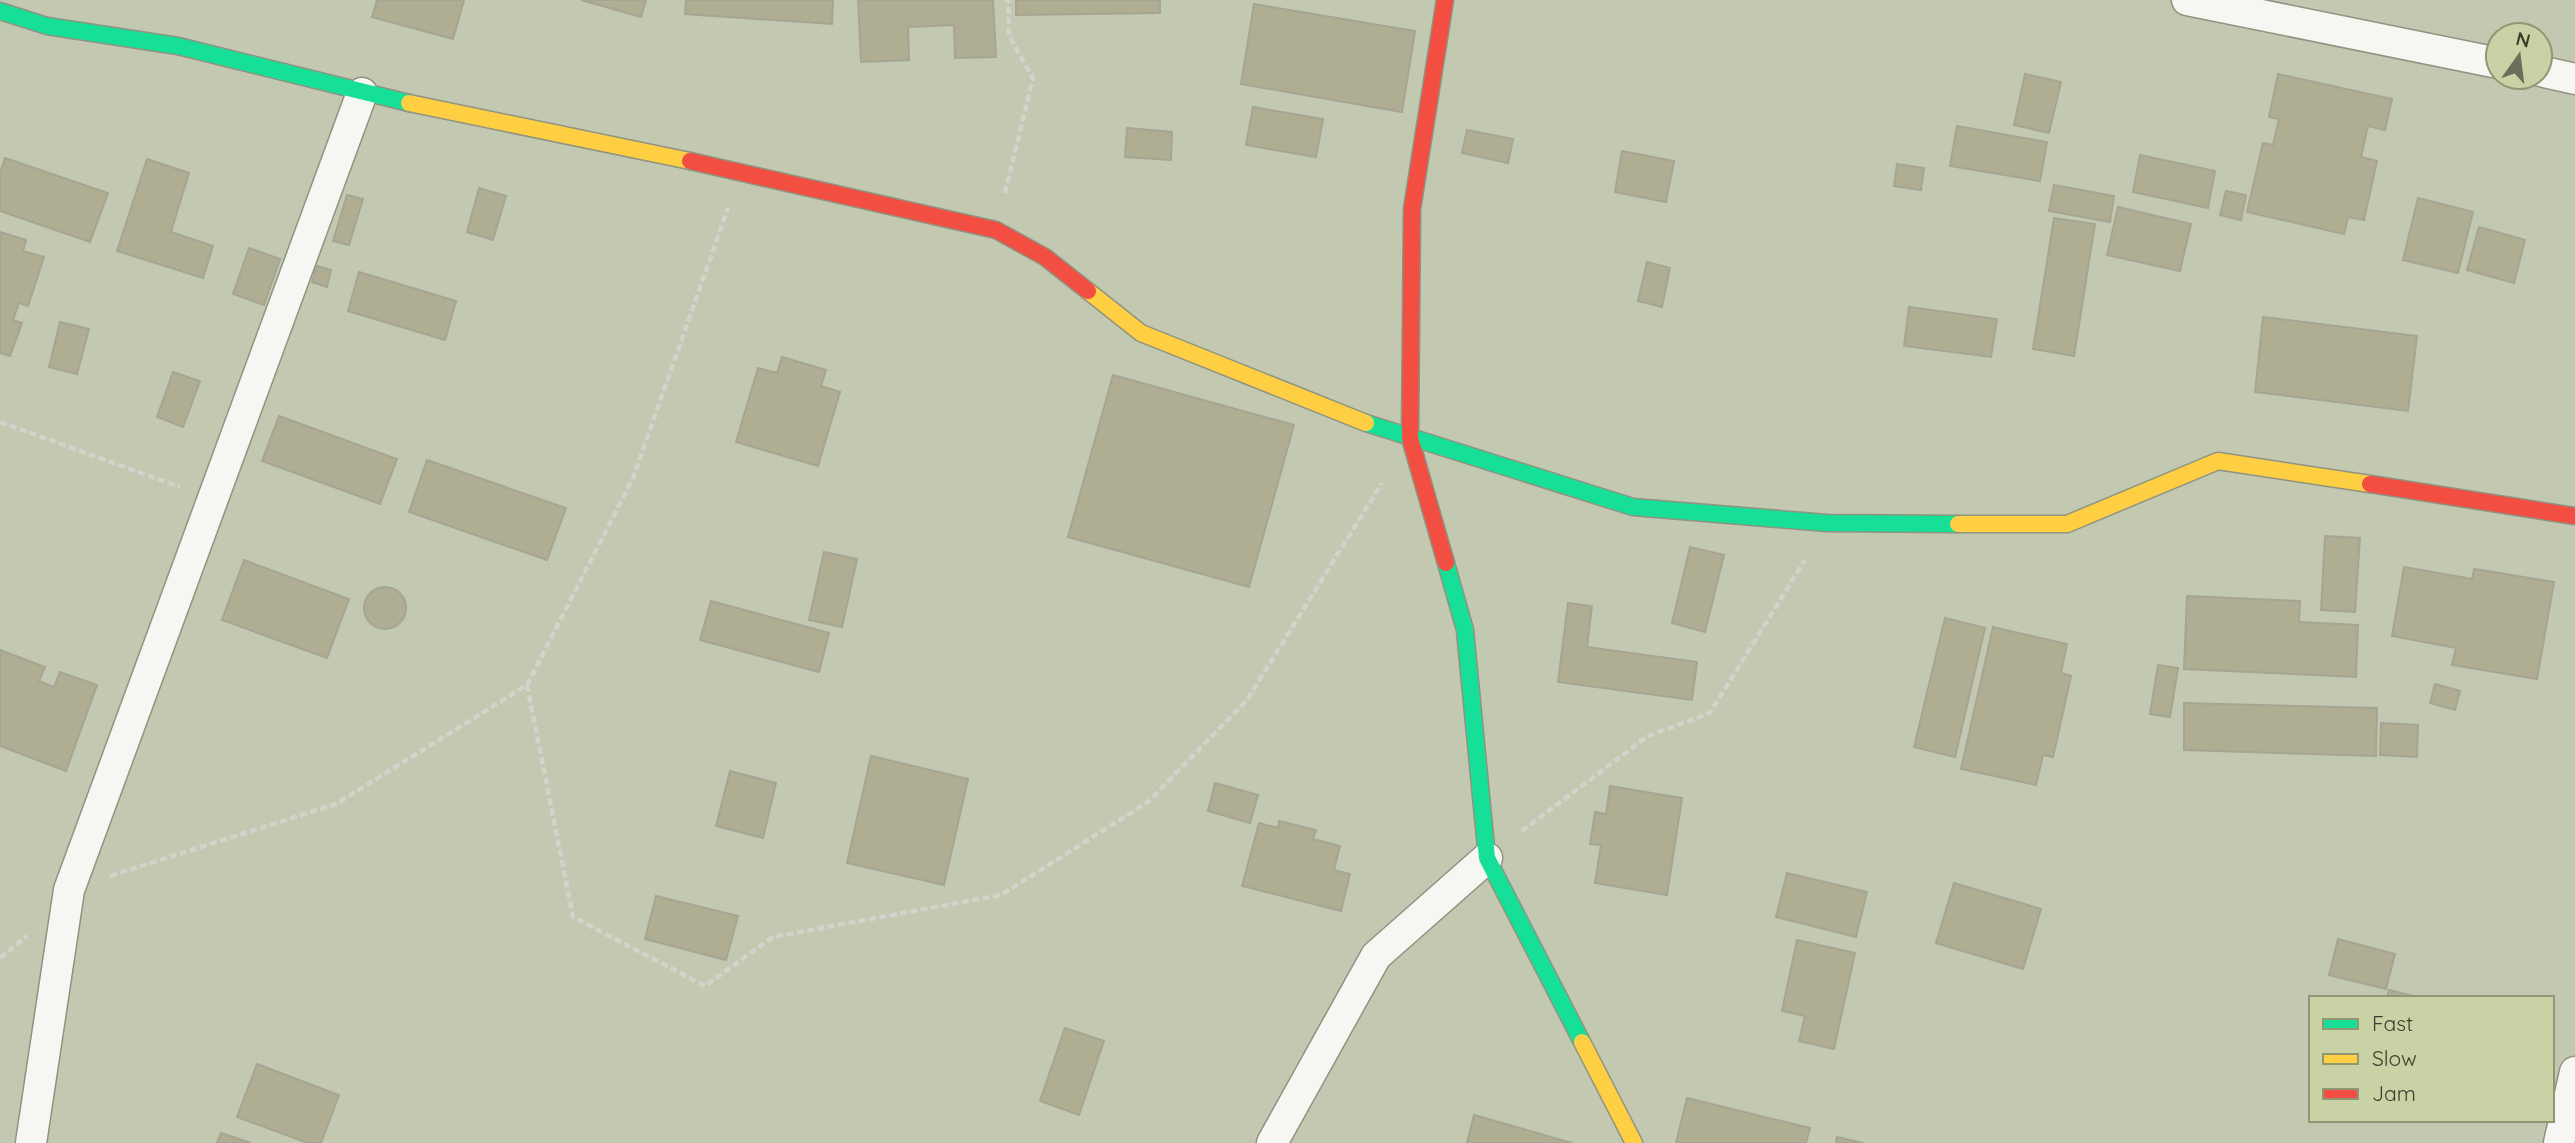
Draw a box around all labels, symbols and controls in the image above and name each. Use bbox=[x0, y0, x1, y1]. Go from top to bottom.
north arrow bbox=[2484, 21, 2554, 91]
text: N bbox=[2513, 26, 2533, 53]
legend bbox=[2309, 996, 2554, 1122]
text: Fast bbox=[2372, 1010, 2413, 1036]
text: Slow bbox=[2372, 1045, 2417, 1071]
text: Jam bbox=[2372, 1080, 2416, 1106]

